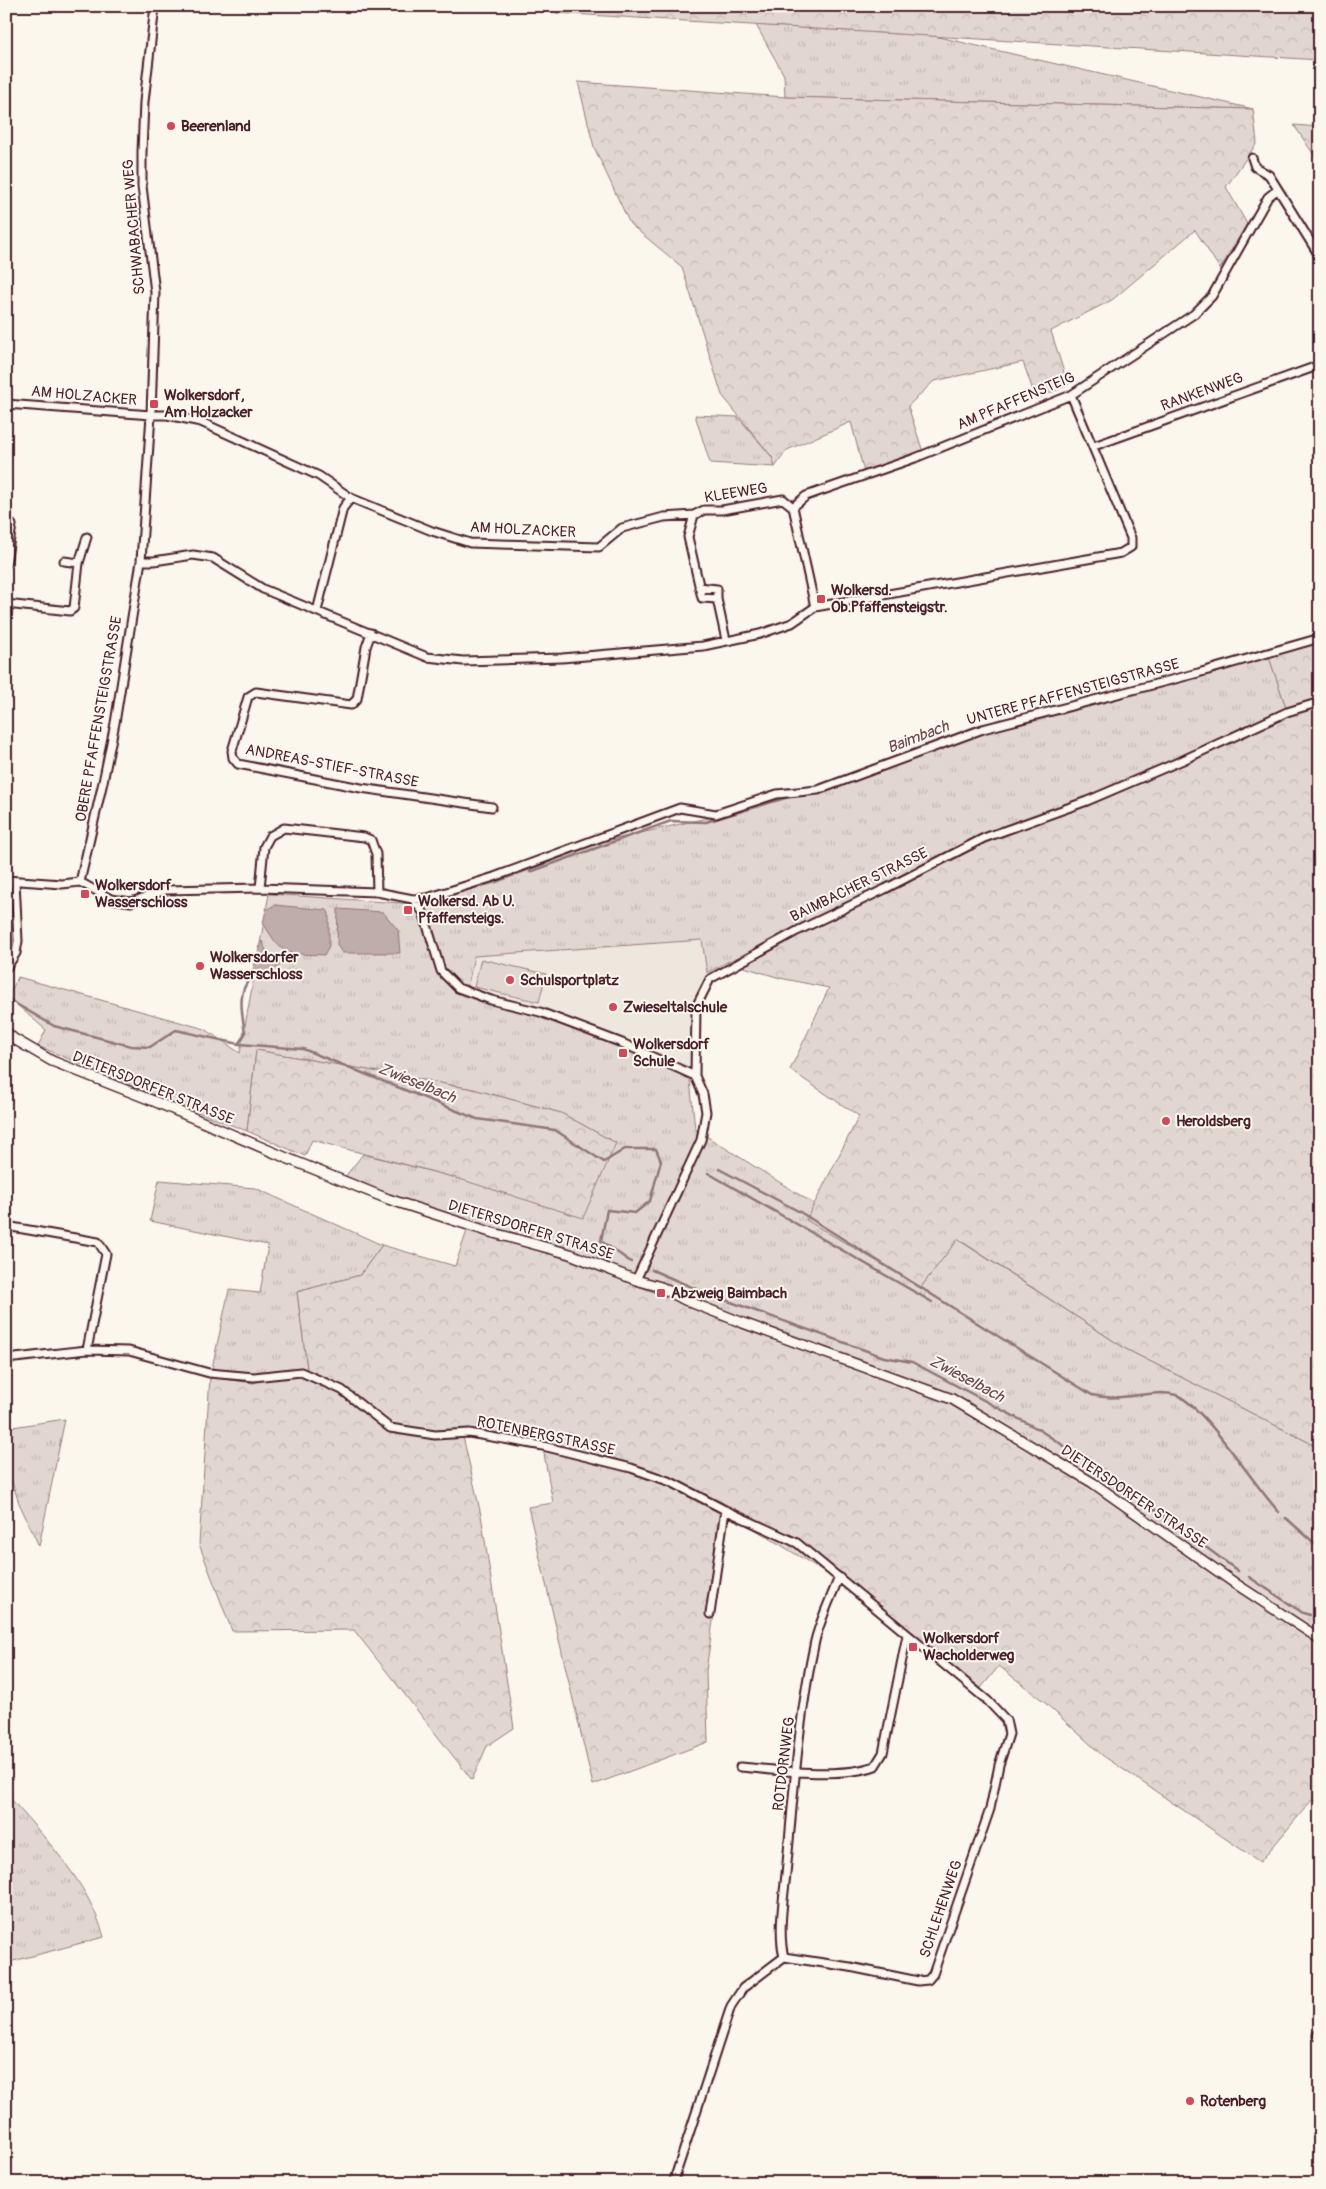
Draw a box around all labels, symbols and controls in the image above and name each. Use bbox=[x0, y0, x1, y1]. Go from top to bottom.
place label: Beerenland bbox=[181, 117, 251, 136]
marker: Beerenland bbox=[165, 120, 177, 132]
street label: SCHWABACHER WEG bbox=[119, 158, 149, 296]
street label: AM PFAFFENSTEIG bbox=[954, 368, 1078, 434]
street label: RANKENWEG bbox=[1158, 368, 1246, 416]
street label: AM HOLZACKER bbox=[30, 382, 138, 410]
place label: Wolkersdorf, Am Holzacker bbox=[164, 386, 253, 422]
marker: Wolkersdorf, Am Holzacker bbox=[148, 398, 160, 410]
street label: KLEEWEG bbox=[703, 479, 769, 507]
street label: AM HOLZACKER bbox=[470, 518, 577, 542]
place label: Wolkersd. Ob.Pfaffensteigstr. bbox=[831, 581, 947, 617]
marker: Wolkersd. Ob.Pfaffensteigstr. bbox=[815, 593, 827, 605]
street label: OBERE PFAFFENSTEIGSTRASSE bbox=[72, 614, 127, 823]
street label: UNTERE PFAFFENSTEIGSTRASSE bbox=[965, 654, 1181, 730]
water label: Baimbach bbox=[884, 716, 953, 758]
street label: ANDREAS-STIEF-STRASSE bbox=[244, 740, 420, 792]
street label: BAIMBACHER STRASSE bbox=[787, 843, 931, 927]
place label: Wolkersdorf Wasserschloss bbox=[95, 876, 188, 912]
marker: Wolkersdorf Wasserschloss bbox=[79, 888, 91, 900]
place label: Wolkersd. Ab U. Pfaffensteigs. bbox=[418, 892, 515, 928]
marker: Wolkersd. Ab U. Pfaffensteigs. bbox=[402, 904, 414, 916]
place label: Wolkersdorfer Wasserschloss bbox=[210, 948, 303, 984]
marker: Wolkersdorfer Wasserschloss bbox=[194, 960, 206, 972]
place label: Schulsportplatz bbox=[520, 971, 619, 990]
marker: Schulsportplatz bbox=[504, 974, 516, 986]
place label: Zwieseltalschule bbox=[623, 998, 728, 1017]
marker: Zwieseltalschule bbox=[607, 1001, 619, 1013]
place label: Wolkersdorf Schule bbox=[633, 1035, 711, 1071]
street label: DIETERSDORFER STRASSE bbox=[70, 1047, 237, 1129]
marker: Wolkersdorf Schule bbox=[617, 1047, 629, 1059]
water label: Zwieselbach bbox=[375, 1058, 460, 1108]
place label: Heroldsberg bbox=[1176, 1112, 1251, 1131]
marker: Heroldsberg bbox=[1160, 1115, 1172, 1127]
street label: DIETERSDORFER STRASSE bbox=[446, 1196, 616, 1264]
place label: Abzweig Baimbach bbox=[671, 1284, 787, 1303]
marker: Abzweig Baimbach bbox=[655, 1287, 667, 1299]
water label: Zwieselbach bbox=[926, 1351, 1009, 1408]
street label: ROTENBERGSTRASSE bbox=[475, 1412, 617, 1460]
street label: DIETERSDORFER STRASSE bbox=[1057, 1441, 1211, 1553]
place label: Wolkersdorf Wacholderweg bbox=[923, 1629, 1015, 1665]
marker: Wolkersdorf Wacholderweg bbox=[907, 1641, 919, 1653]
street label: ROTDORNWEG bbox=[769, 1716, 799, 1812]
street label: SCHLEHENWEG bbox=[915, 1858, 967, 1960]
place label: Rotenberg bbox=[1200, 2092, 1266, 2111]
marker: Rotenberg bbox=[1184, 2095, 1196, 2107]

